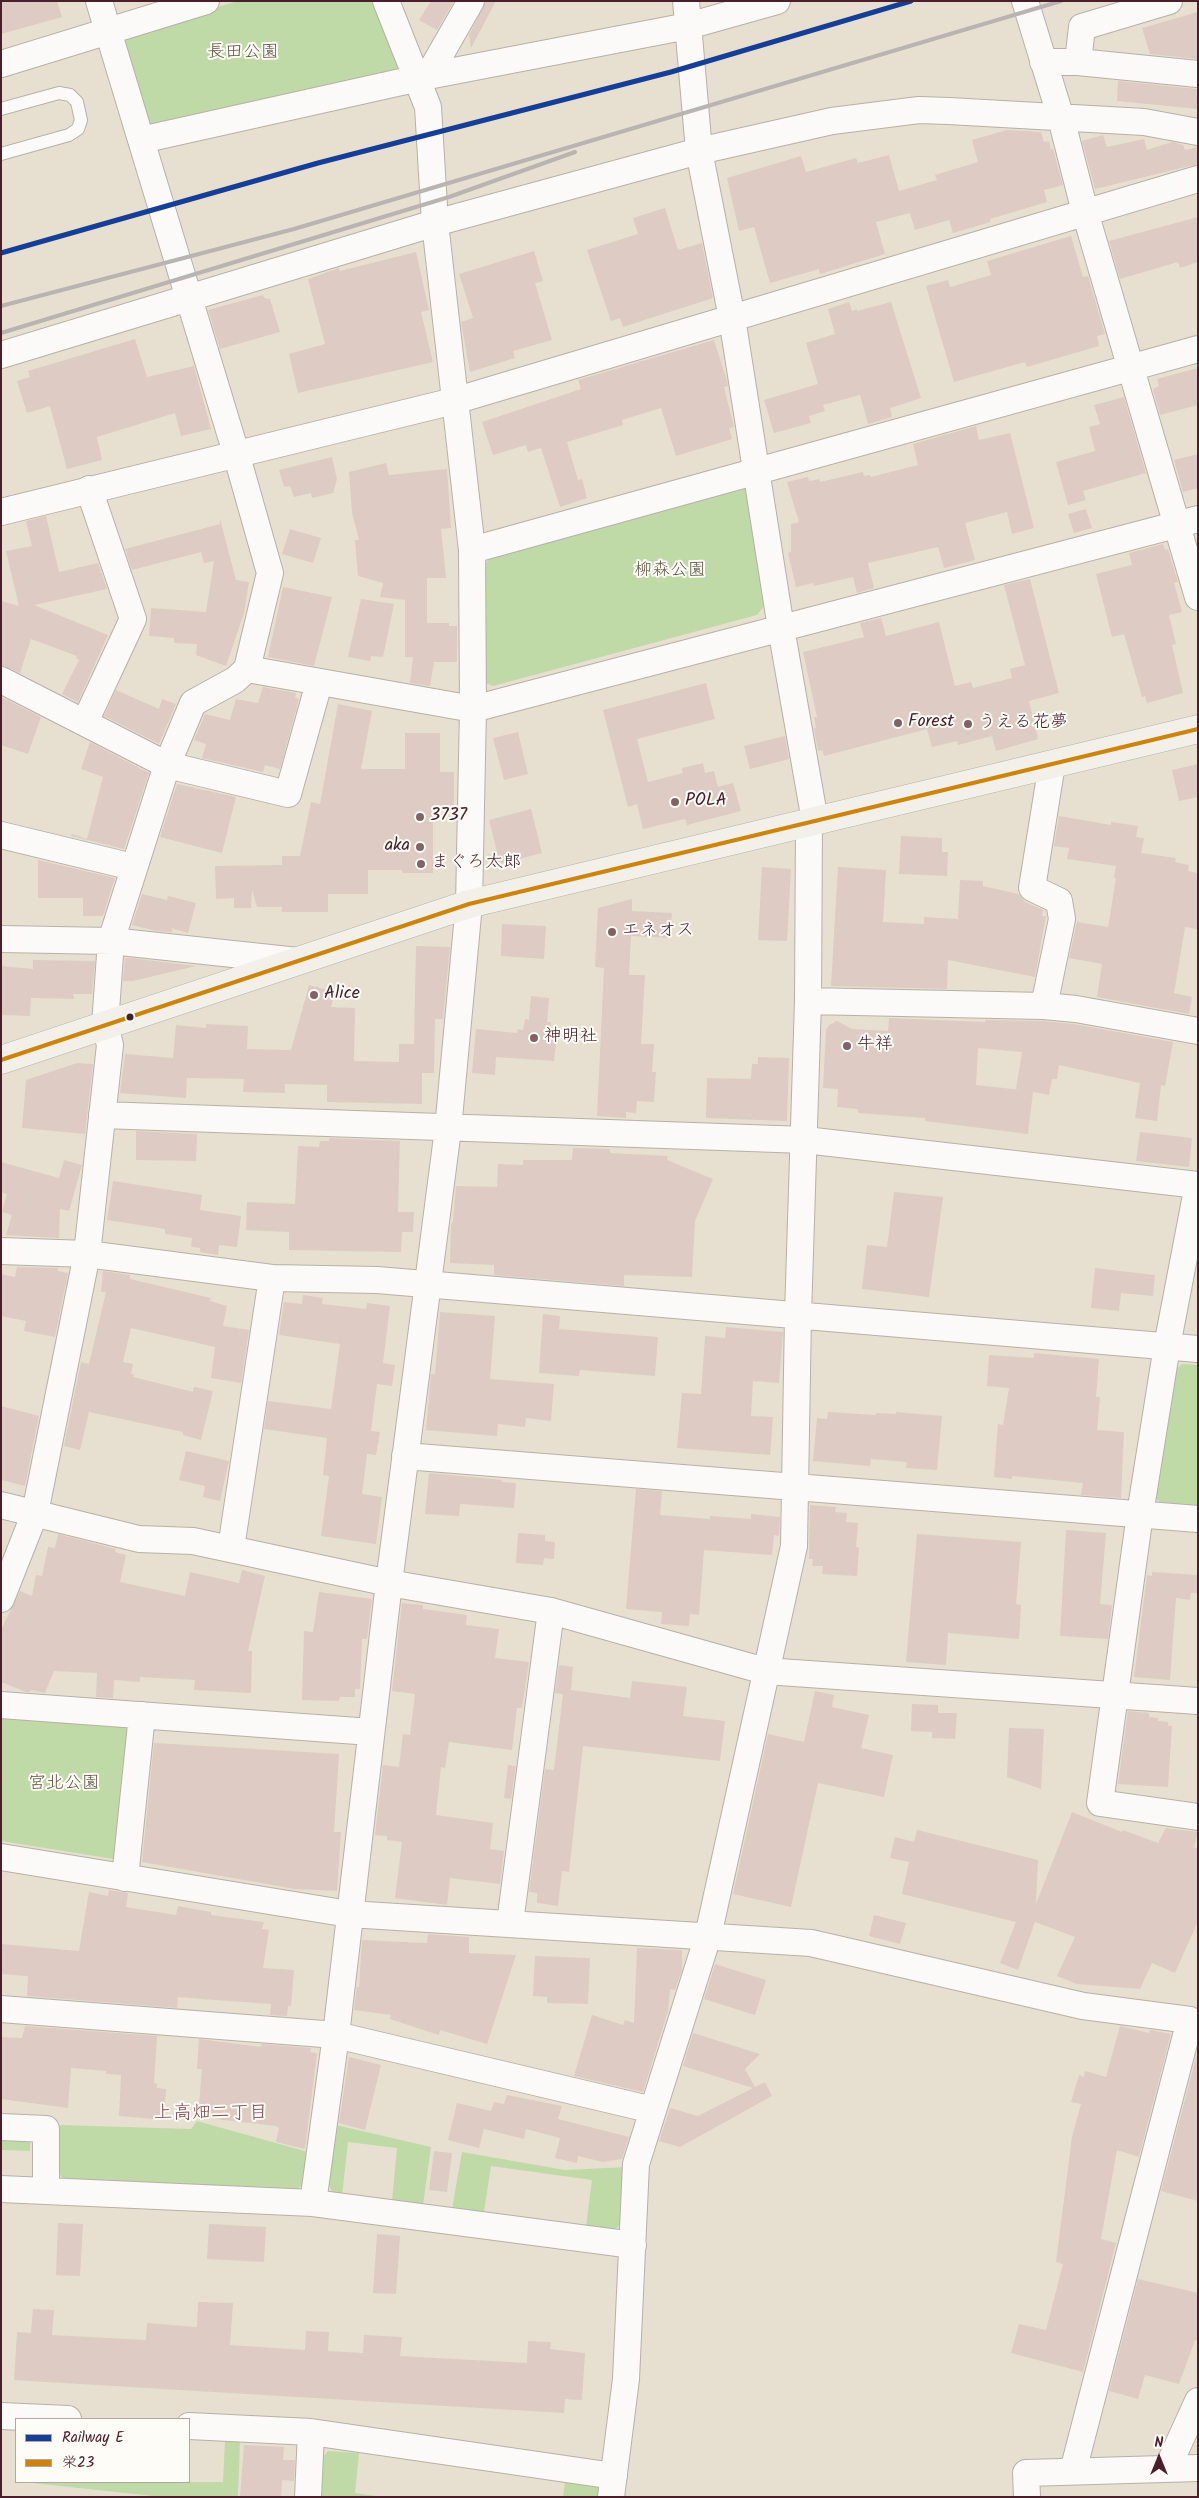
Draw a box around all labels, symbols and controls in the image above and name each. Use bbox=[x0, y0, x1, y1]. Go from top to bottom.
park label: 長田公園 bbox=[207, 43, 279, 65]
park label: 柳森公園 bbox=[634, 561, 706, 583]
place label: Forest bbox=[908, 712, 954, 734]
place label: うえる花夢 bbox=[978, 713, 1068, 735]
marker: Forest bbox=[892, 717, 904, 729]
marker: うえる花夢 bbox=[962, 718, 974, 730]
place label: POLA bbox=[685, 791, 727, 813]
marker: POLA bbox=[669, 796, 681, 808]
place label: 3737 bbox=[430, 806, 467, 828]
marker: 3737 bbox=[414, 811, 426, 823]
place label: aka bbox=[385, 836, 410, 858]
marker: aka bbox=[414, 841, 426, 853]
place label: まぐろ太郎 bbox=[431, 853, 521, 875]
marker: まぐろ太郎 bbox=[415, 858, 427, 870]
place label: エネオス bbox=[622, 921, 694, 943]
marker: エネオス bbox=[606, 926, 618, 938]
place label: Alice bbox=[324, 984, 360, 1006]
marker: Alice bbox=[308, 989, 320, 1001]
unlabelled marker bbox=[125, 1012, 135, 1022]
place label: 神明社 bbox=[544, 1027, 598, 1049]
marker: 神明社 bbox=[528, 1032, 540, 1044]
place label: 牛祥 bbox=[857, 1035, 893, 1057]
marker: 牛祥 bbox=[841, 1040, 853, 1052]
park label: 宮北公園 bbox=[28, 1774, 100, 1796]
district label: 上高畑二丁目 bbox=[154, 2104, 268, 2126]
legend bbox=[15, 2418, 190, 2483]
text: Railway E bbox=[62, 2426, 124, 2450]
text: N bbox=[1155, 2432, 1163, 2454]
north arrow bbox=[1134, 2433, 1184, 2483]
text: 栄23 bbox=[62, 2451, 94, 2475]

